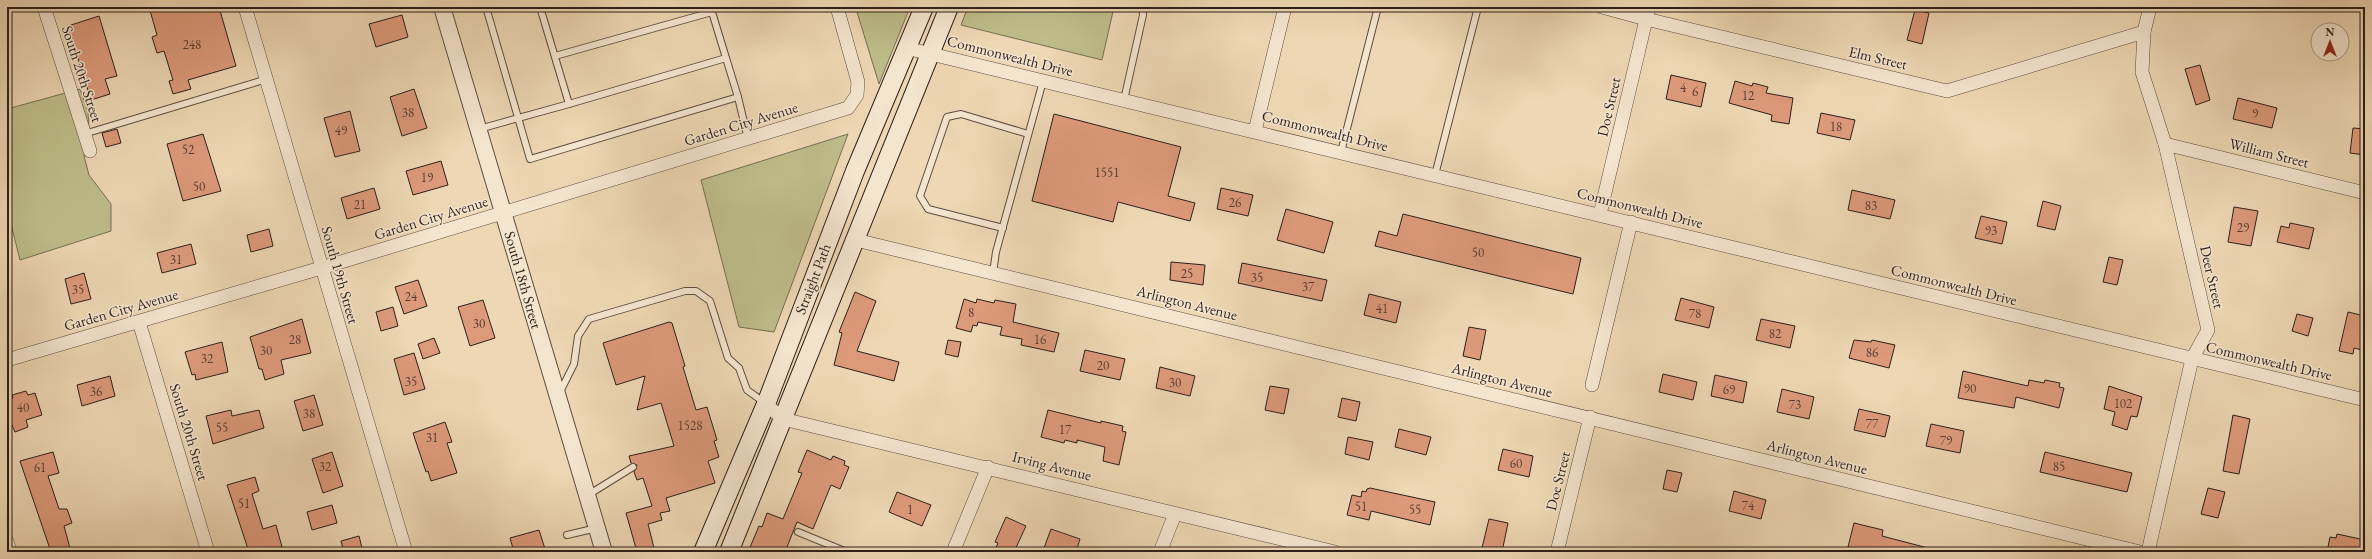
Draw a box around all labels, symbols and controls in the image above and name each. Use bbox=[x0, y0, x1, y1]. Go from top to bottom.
north arrow bbox=[2310, 22, 2350, 62]
street label: South 20th Street bbox=[58, 23, 107, 125]
text: N bbox=[2326, 25, 2335, 39]
street label: Commonwealth Drive bbox=[945, 31, 1075, 80]
house number: 248 bbox=[183, 36, 201, 53]
street label: Elm Street bbox=[1847, 42, 1910, 74]
street label: Doe Street bbox=[1592, 75, 1625, 139]
house number: 4 bbox=[1680, 79, 1687, 96]
house number: 6 bbox=[1692, 83, 1698, 100]
house number: 12 bbox=[1742, 87, 1755, 104]
street label: Garden City Avenue bbox=[682, 97, 800, 150]
house number: 38 bbox=[402, 104, 414, 121]
house number: 9 bbox=[2252, 105, 2259, 122]
street label: Commonwealth Drive bbox=[1260, 106, 1390, 155]
house number: 18 bbox=[1830, 118, 1842, 135]
house number: 49 bbox=[335, 122, 348, 139]
street label: William Street bbox=[2227, 133, 2311, 172]
house number: 52 bbox=[182, 141, 195, 158]
house number: 1551 bbox=[1095, 164, 1119, 181]
house number: 19 bbox=[421, 169, 434, 186]
house number: 50 bbox=[193, 178, 205, 195]
street label: Commonwealth Drive bbox=[1575, 183, 1705, 232]
street label: Garden City Avenue bbox=[372, 191, 490, 244]
house number: 26 bbox=[1229, 194, 1241, 211]
house number: 21 bbox=[354, 196, 366, 213]
house number: 83 bbox=[1865, 197, 1877, 214]
house number: 29 bbox=[2237, 219, 2250, 236]
house number: 93 bbox=[1985, 222, 1997, 239]
street label: South 19th Street bbox=[317, 224, 364, 326]
street label: South 18th Street bbox=[500, 229, 547, 331]
street label: Straight Path bbox=[790, 240, 835, 317]
house number: 50 bbox=[1472, 244, 1484, 261]
street label: Deer Street bbox=[2196, 244, 2229, 310]
house number: 31 bbox=[170, 251, 182, 268]
street label: Commonwealth Drive bbox=[1889, 260, 2019, 309]
house number: 25 bbox=[1181, 265, 1193, 282]
house number: 35 bbox=[1251, 269, 1263, 286]
house number: 37 bbox=[1302, 278, 1315, 295]
house number: 35 bbox=[72, 281, 84, 298]
street label: Arlington Avenue bbox=[1134, 281, 1240, 324]
street label: Garden City Avenue bbox=[62, 284, 180, 335]
house number: 24 bbox=[405, 288, 418, 305]
house number: 41 bbox=[1376, 300, 1388, 317]
house number: 8 bbox=[968, 304, 974, 321]
house number: 78 bbox=[1689, 305, 1701, 322]
house number: 30 bbox=[473, 315, 485, 332]
house number: 82 bbox=[1769, 325, 1782, 342]
house number: 28 bbox=[289, 331, 301, 348]
house number: 16 bbox=[1034, 331, 1046, 348]
street label: Commonwealth Drive bbox=[2204, 337, 2334, 384]
house number: 30 bbox=[260, 342, 272, 359]
house number: 86 bbox=[1866, 344, 1878, 361]
house number: 32 bbox=[201, 350, 214, 367]
house number: 20 bbox=[1097, 357, 1109, 374]
street label: Arlington Avenue bbox=[1449, 358, 1555, 401]
house number: 35 bbox=[405, 373, 417, 390]
house number: 30 bbox=[1169, 374, 1181, 391]
house number: 90 bbox=[1964, 380, 1976, 397]
street label: South 20th Street bbox=[166, 381, 213, 483]
house number: 69 bbox=[1723, 381, 1736, 398]
house number: 36 bbox=[90, 383, 102, 400]
house number: 102 bbox=[2114, 395, 2133, 412]
house number: 73 bbox=[1789, 396, 1801, 413]
house number: 40 bbox=[17, 399, 29, 416]
house number: 38 bbox=[303, 405, 315, 422]
house number: 77 bbox=[1866, 415, 1879, 432]
house number: 1528 bbox=[678, 417, 702, 434]
house number: 55 bbox=[216, 419, 228, 436]
house number: 17 bbox=[1059, 421, 1072, 438]
house number: 31 bbox=[426, 429, 438, 446]
house number: 79 bbox=[1940, 432, 1953, 449]
street label: Arlington Avenue bbox=[1764, 435, 1870, 478]
street label: Irving Avenue bbox=[1011, 447, 1094, 485]
street label: Doe Street bbox=[1541, 449, 1574, 513]
house number: 60 bbox=[1510, 455, 1522, 472]
house number: 32 bbox=[319, 458, 332, 475]
house number: 85 bbox=[2053, 458, 2065, 475]
house number: 61 bbox=[34, 459, 46, 476]
house number: 51 bbox=[238, 495, 250, 512]
house number: 74 bbox=[1742, 497, 1755, 514]
house number: 51 bbox=[1355, 498, 1367, 515]
house number: 1 bbox=[907, 501, 913, 518]
house number: 55 bbox=[1409, 501, 1421, 518]

